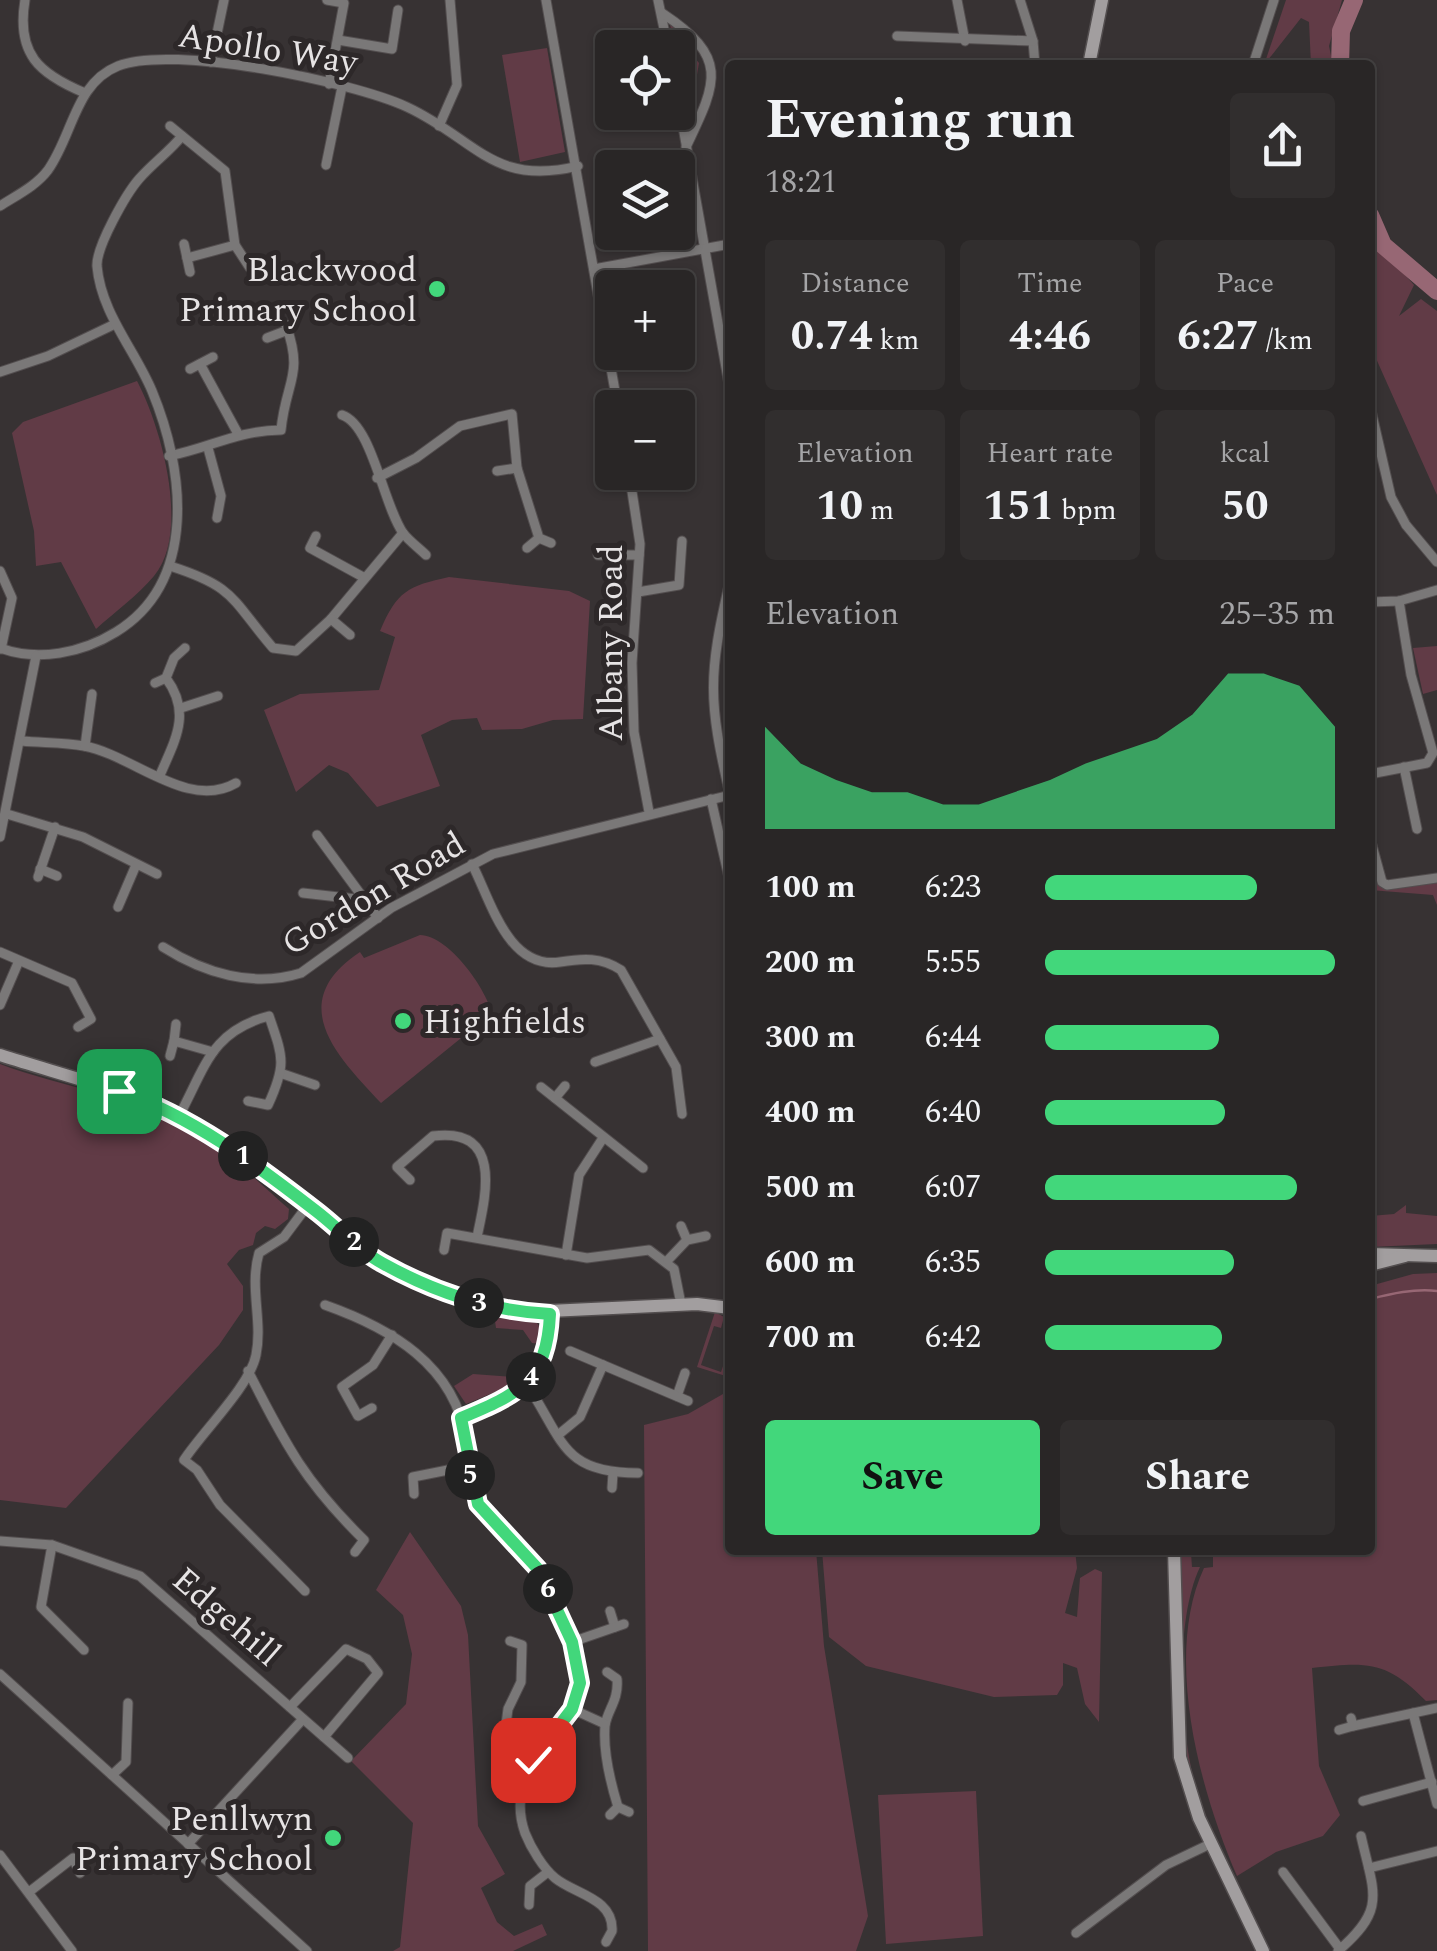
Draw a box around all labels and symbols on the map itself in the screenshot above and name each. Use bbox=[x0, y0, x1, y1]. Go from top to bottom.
street label: Apollo Way bbox=[174, 9, 362, 90]
place label: Blackwood Primary School bbox=[179, 244, 417, 337]
marker: Blackwood Primary School bbox=[426, 278, 448, 300]
street label: Albany Road bbox=[585, 544, 638, 742]
street label: Gordon Road bbox=[272, 818, 476, 970]
place label: Highfields bbox=[423, 996, 586, 1049]
marker: Highfields bbox=[392, 1010, 414, 1032]
pin bbox=[77, 1049, 162, 1134]
pin: 1 bbox=[218, 1131, 268, 1181]
pin: 2 bbox=[329, 1217, 379, 1267]
pin: 3 bbox=[454, 1278, 504, 1328]
pin: 4 bbox=[506, 1352, 556, 1402]
pin: 5 bbox=[445, 1450, 495, 1500]
street label: Edgehill bbox=[160, 1555, 292, 1680]
pin: 6 bbox=[523, 1564, 573, 1614]
pin bbox=[491, 1718, 576, 1803]
place label: Penllwyn Primary School bbox=[75, 1793, 313, 1886]
marker: Penllwyn Primary School bbox=[322, 1827, 344, 1849]

